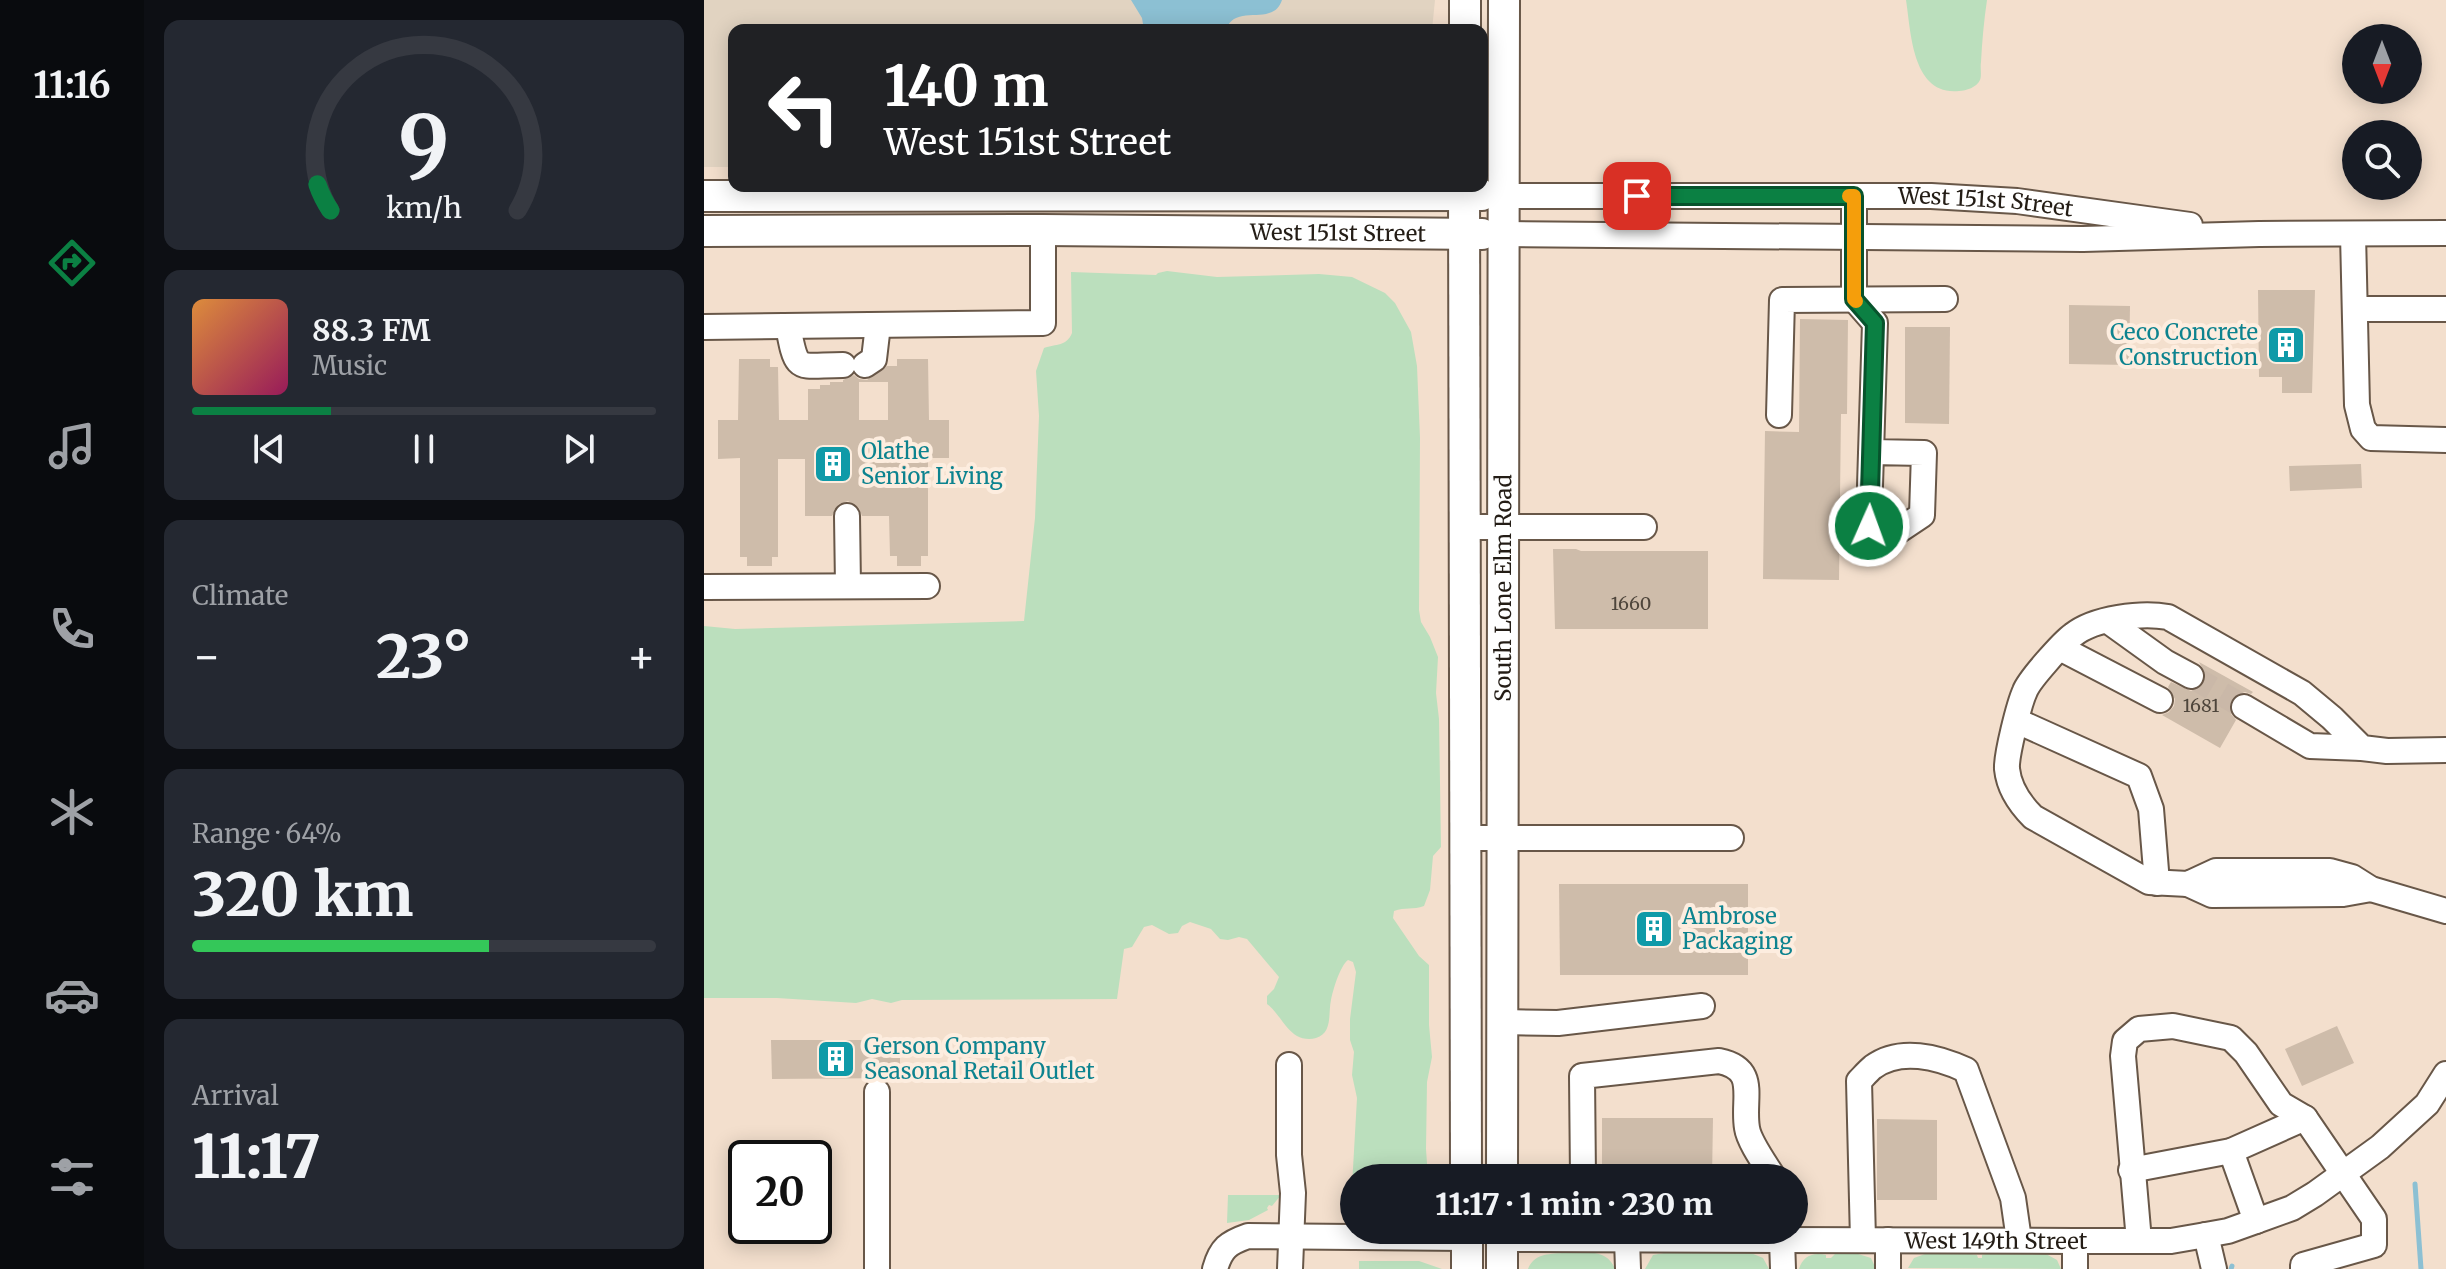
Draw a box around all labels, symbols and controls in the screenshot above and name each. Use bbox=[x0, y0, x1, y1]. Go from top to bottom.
north arrow bbox=[2342, 24, 2422, 104]
map controls bbox=[2342, 24, 2422, 200]
text: 140 m bbox=[884, 51, 1049, 121]
icon: left bbox=[752, 56, 856, 160]
text: 11:16 bbox=[33, 63, 111, 108]
text: 9 bbox=[398, 94, 450, 199]
text: West 151st Street bbox=[884, 120, 1171, 165]
button: search bbox=[2342, 120, 2422, 200]
pin bbox=[1603, 162, 1671, 230]
icon: arrive bbox=[1615, 174, 1659, 218]
street label: West 151st Street bbox=[1897, 182, 2075, 223]
text: km/h bbox=[386, 190, 462, 226]
street label: West 151st Street bbox=[1249, 218, 1426, 247]
icon: directions bbox=[44, 235, 100, 291]
text: 88.3 FM bbox=[312, 311, 430, 349]
place label: Ceco Concrete Construction bbox=[2110, 318, 2258, 371]
building icon: Ceco Concrete Construction bbox=[2265, 324, 2307, 366]
text: Music bbox=[312, 349, 387, 382]
icon: music bbox=[44, 418, 100, 474]
icon: previous bbox=[247, 427, 291, 471]
icon: pause bbox=[402, 427, 446, 471]
icon: next bbox=[557, 427, 601, 471]
place label: Olathe Senior Living bbox=[861, 437, 1003, 490]
building icon: Olathe Senior Living bbox=[812, 443, 854, 485]
street label: South Lone Elm Road bbox=[1489, 474, 1517, 702]
position arrow bbox=[1827, 484, 1911, 568]
text: Climate bbox=[192, 579, 288, 612]
house number: 1660 bbox=[1611, 592, 1651, 615]
icon: phone bbox=[44, 601, 100, 657]
text: 23° bbox=[376, 619, 472, 694]
text: − bbox=[192, 629, 221, 684]
text: + bbox=[627, 629, 656, 684]
house number: 1681 bbox=[2183, 694, 2219, 717]
icon: climate bbox=[44, 784, 100, 840]
text: Range · 64% bbox=[192, 817, 342, 850]
text: 320 km bbox=[192, 857, 413, 932]
place label: Ambrose Packaging bbox=[1681, 902, 1793, 955]
building icon: Ambrose Packaging bbox=[1633, 908, 1675, 950]
icon: car bbox=[44, 967, 100, 1023]
place label: Gerson Company Seasonal Retail Outlet bbox=[864, 1032, 1095, 1085]
building icon: Gerson Company Seasonal Retail Outlet bbox=[815, 1038, 857, 1080]
text: Arrival bbox=[192, 1079, 279, 1112]
text: 11:17 bbox=[192, 1119, 321, 1194]
speed limit sign: 20 bbox=[728, 1140, 832, 1244]
icon: filters bbox=[44, 1149, 100, 1205]
text: 11:17 · 1 min · 230 m bbox=[1435, 1185, 1713, 1223]
street label: West 149th Street bbox=[1904, 1226, 2088, 1255]

